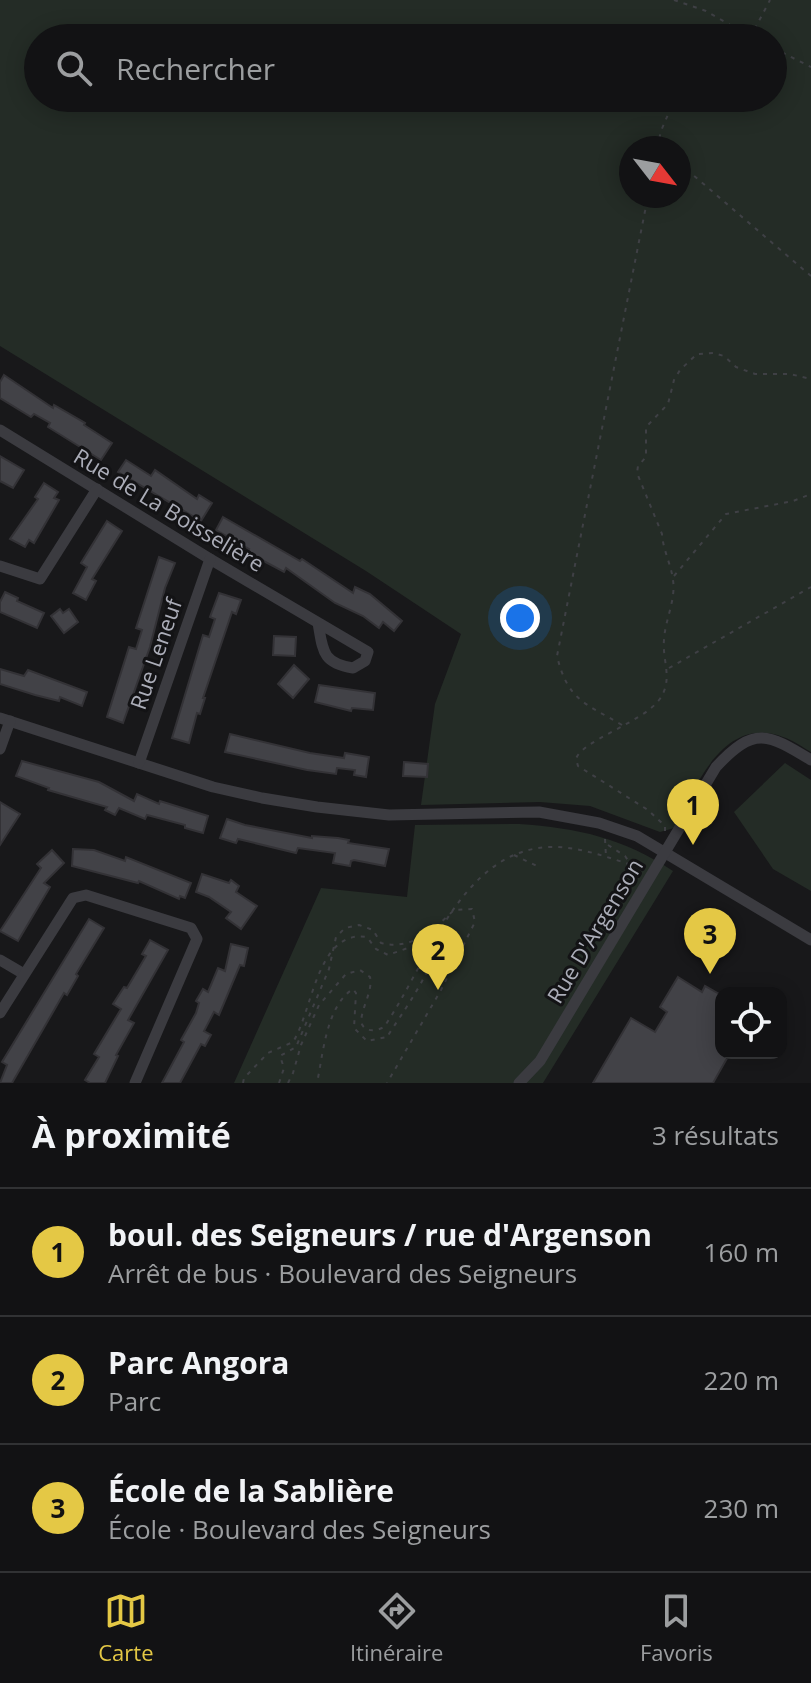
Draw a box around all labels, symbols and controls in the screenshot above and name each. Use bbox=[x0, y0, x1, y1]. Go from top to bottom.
search box bbox=[24, 24, 787, 112]
icon: search bbox=[52, 46, 96, 90]
text: Rechercher bbox=[116, 48, 275, 89]
north arrow bbox=[619, 136, 691, 208]
street label: Rue de La Boisselière bbox=[69, 440, 270, 578]
street label: Rue Leneuf bbox=[122, 593, 189, 713]
your location bbox=[500, 598, 540, 638]
pin: 1 bbox=[667, 779, 719, 845]
street label: Rue D'Argenson bbox=[539, 853, 649, 1008]
pin: 3 bbox=[684, 908, 736, 974]
pin: 2 bbox=[412, 924, 464, 990]
map controls bbox=[715, 987, 787, 1059]
button: locate bbox=[715, 987, 787, 1059]
text: À proximité bbox=[32, 1112, 231, 1158]
text: 3 résultats bbox=[652, 1117, 779, 1153]
text: boul. des Seigneurs / rue d'Argenson bbox=[108, 1214, 652, 1255]
text: 1 bbox=[51, 1234, 65, 1270]
text: 160 m bbox=[704, 1234, 779, 1270]
text: Arrêt de bus · Boulevard des Seigneurs bbox=[108, 1255, 577, 1291]
text: Parc Angora bbox=[108, 1342, 289, 1383]
text: 2 bbox=[51, 1362, 65, 1398]
text: 220 m bbox=[704, 1362, 779, 1398]
text: Parc bbox=[108, 1383, 161, 1419]
text: École de la Sablière bbox=[108, 1470, 394, 1511]
text: 3 bbox=[51, 1490, 65, 1526]
text: 230 m bbox=[704, 1490, 779, 1526]
text: École · Boulevard des Seigneurs bbox=[108, 1511, 491, 1547]
tab: Carte bbox=[98, 1589, 154, 1667]
tab: Itinéraire bbox=[350, 1589, 443, 1667]
tab: Favoris bbox=[640, 1589, 713, 1667]

